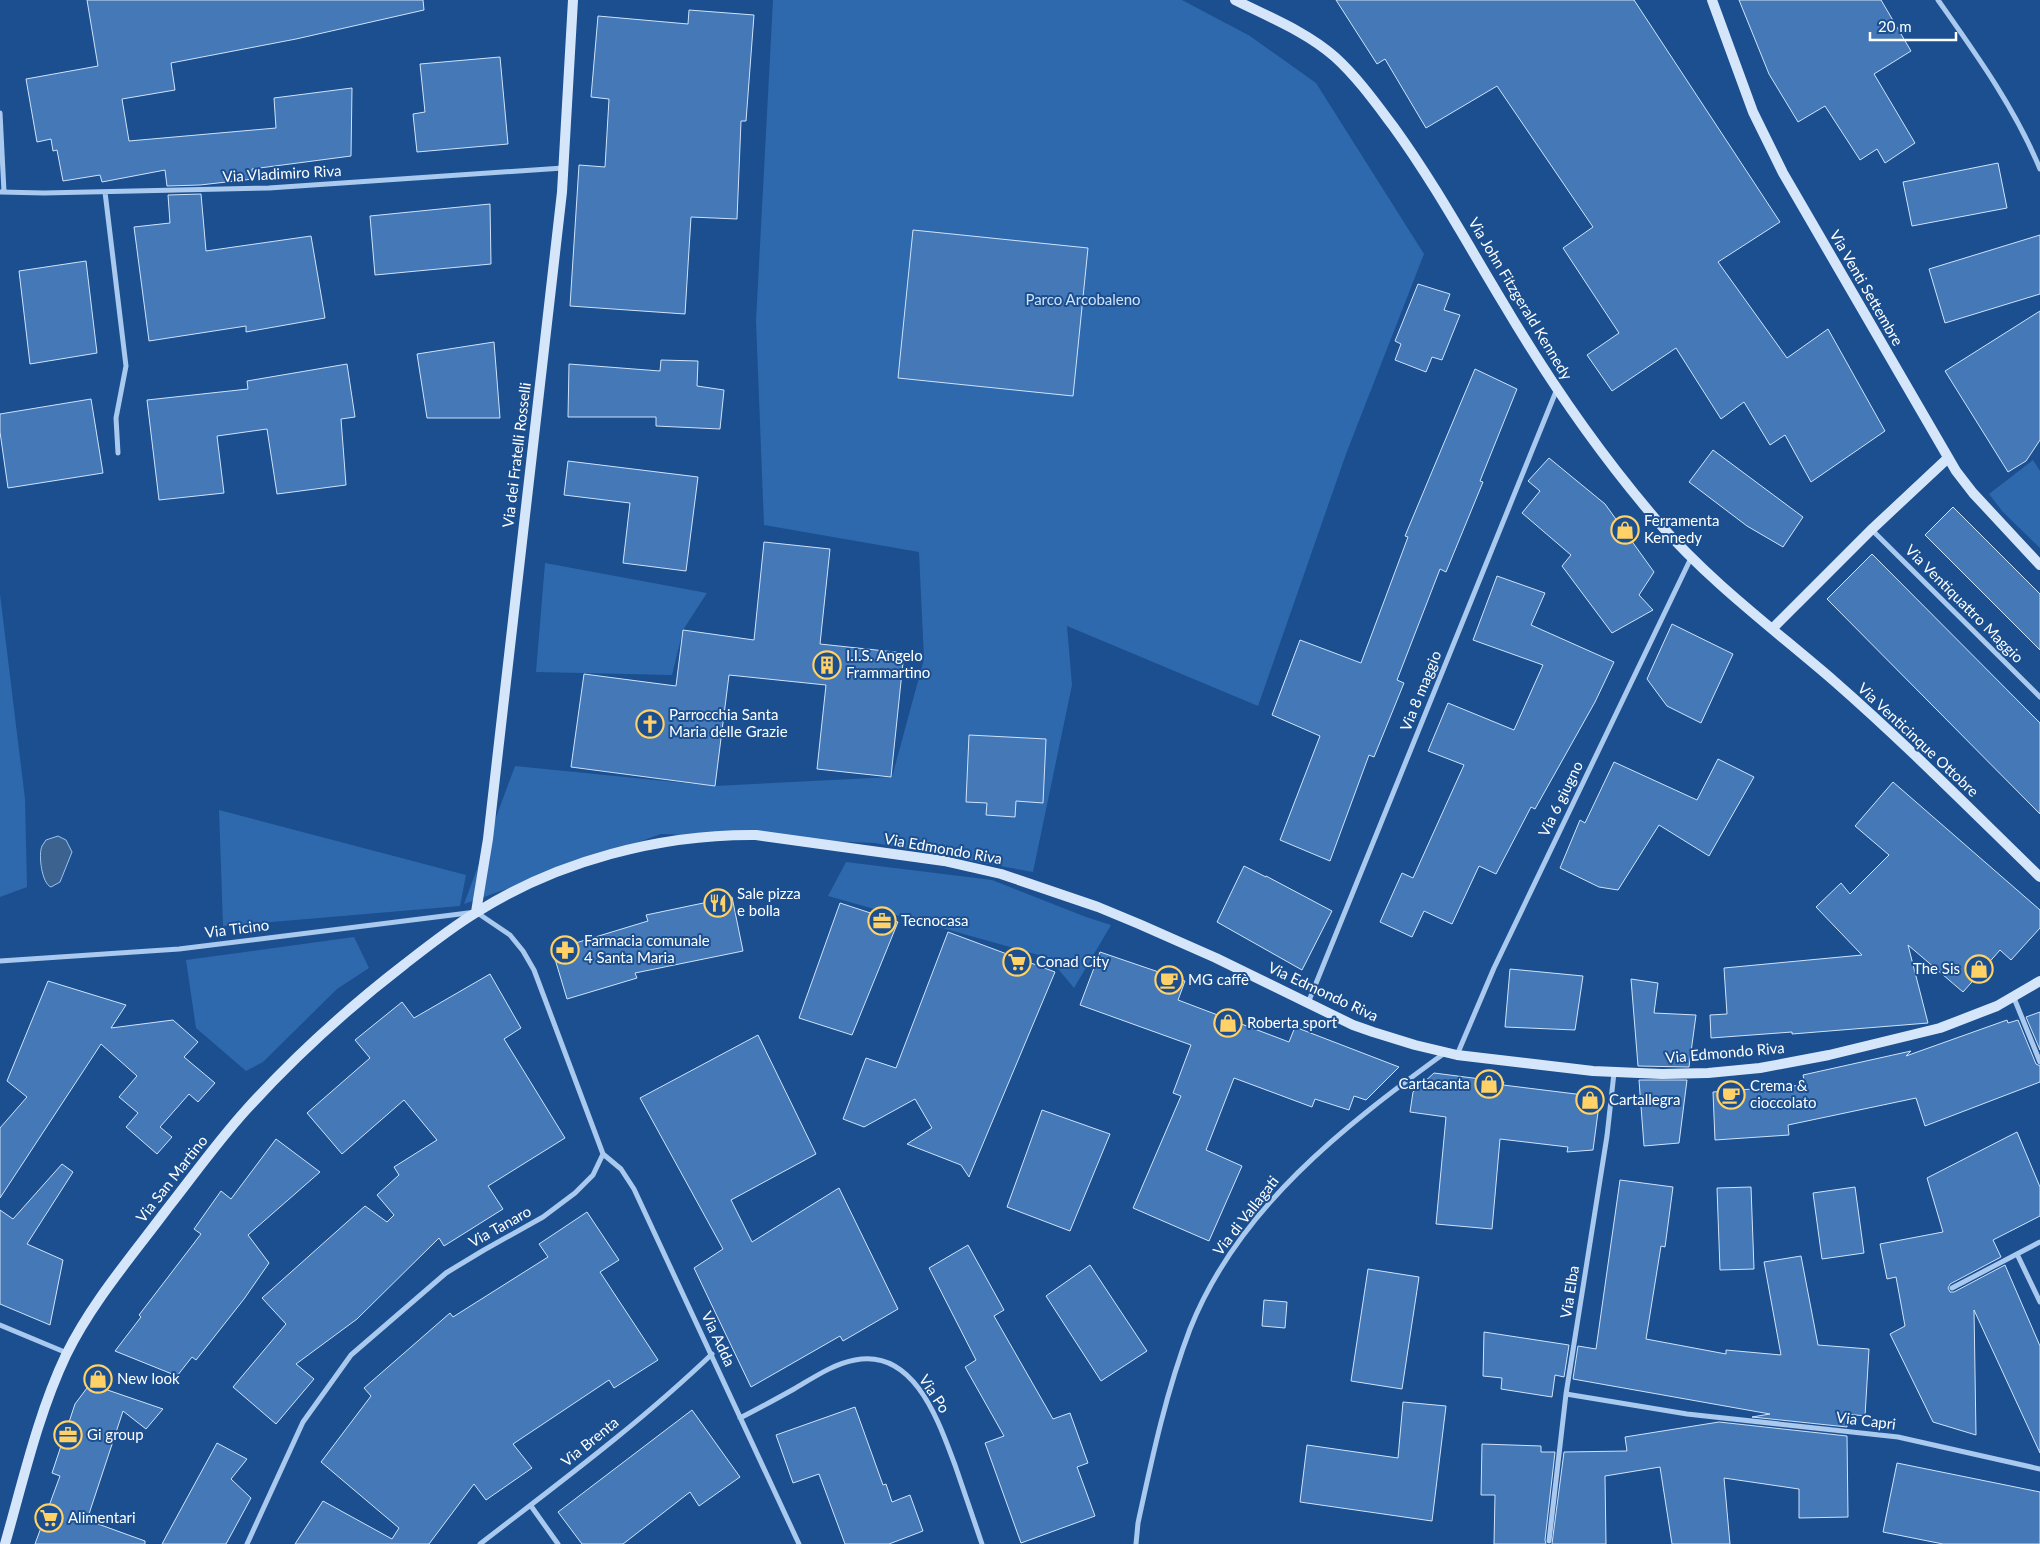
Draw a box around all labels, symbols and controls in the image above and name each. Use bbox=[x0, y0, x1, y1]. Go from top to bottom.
scale bar bbox=[1870, 10, 1956, 42]
text: 20 m bbox=[1878, 17, 1912, 35]
street label: Via Vladimiro Riva bbox=[222, 161, 342, 185]
street label: Via John Fitzgerald Kennedy bbox=[1465, 214, 1577, 383]
street label: Via Venti Settembre bbox=[1826, 226, 1907, 349]
park label: Parco Arcobaleno bbox=[1025, 290, 1141, 308]
street label: Via dei Fratelli Rosselli bbox=[498, 381, 534, 529]
place label: Ferramenta Kennedy bbox=[1644, 511, 1719, 546]
shop icon: Ferramenta Kennedy bbox=[1610, 515, 1640, 545]
street label: Via Ventiquattro Maggio bbox=[1902, 540, 2028, 666]
place label: I.I.S. Angelo Frammartino bbox=[846, 646, 930, 681]
street label: Via 8 maggio bbox=[1396, 648, 1444, 733]
building icon: I.I.S. Angelo Frammartino bbox=[812, 650, 842, 680]
street label: Via Venticinque Ottobre bbox=[1854, 679, 1983, 800]
place label: Parrocchia Santa Maria delle Grazie bbox=[669, 705, 788, 740]
church icon: Parrocchia Santa Maria delle Grazie bbox=[635, 709, 665, 739]
street label: Via 6 giugno bbox=[1534, 758, 1586, 839]
street label: Via Edmondo Riva bbox=[883, 829, 1004, 867]
place label: Sale pizza e bolla bbox=[737, 884, 801, 919]
restaurant icon: Sale pizza e bolla bbox=[703, 888, 733, 918]
office icon: Tecnocasa bbox=[867, 906, 897, 936]
place label: Tecnocasa bbox=[901, 911, 969, 929]
street label: Via Ticino bbox=[204, 915, 270, 941]
place label: Farmacia comunale 4 Santa Maria bbox=[584, 931, 710, 966]
pharmacy icon: Farmacia comunale 4 Santa Maria bbox=[550, 935, 580, 965]
supermarket icon: Conad City bbox=[1002, 947, 1032, 977]
place label: Conad City bbox=[1036, 952, 1109, 970]
shop icon: The Sis bbox=[1964, 954, 1994, 984]
street label: Via Edmondo Riva bbox=[1265, 958, 1381, 1025]
place label: The Sis bbox=[1913, 959, 1960, 977]
cafe icon: MG caffè bbox=[1154, 965, 1184, 995]
place label: MG caffè bbox=[1188, 970, 1249, 988]
shop icon: Roberta sport bbox=[1213, 1008, 1243, 1038]
place label: Roberta sport bbox=[1247, 1013, 1338, 1031]
street label: Via Edmondo Riva bbox=[1665, 1038, 1785, 1066]
shop icon: Cartacanta bbox=[1474, 1069, 1504, 1099]
place label: Cartacanta bbox=[1399, 1074, 1470, 1092]
place label: Crema & cioccolato bbox=[1750, 1076, 1817, 1111]
cafe icon: Crema & cioccolato bbox=[1716, 1080, 1746, 1110]
shop icon: Cartallegra bbox=[1575, 1085, 1605, 1115]
place label: Cartallegra bbox=[1609, 1090, 1680, 1108]
street label: Via San Martino bbox=[132, 1131, 211, 1225]
street label: Via di Vallagati bbox=[1209, 1172, 1282, 1259]
street label: Via Tanaro bbox=[465, 1202, 534, 1251]
street label: Via Elba bbox=[1556, 1264, 1582, 1319]
street label: Via Adda bbox=[698, 1308, 739, 1369]
shop icon: New look bbox=[83, 1364, 113, 1394]
place label: New look bbox=[117, 1369, 180, 1387]
street label: Via Po bbox=[916, 1371, 954, 1416]
street label: Via Capri bbox=[1835, 1407, 1897, 1433]
street label: Via Brenta bbox=[557, 1413, 622, 1470]
office icon: Gi group bbox=[53, 1420, 83, 1450]
place label: Gi group bbox=[87, 1425, 144, 1443]
supermarket icon: Alimentari bbox=[34, 1503, 64, 1533]
place label: Alimentari bbox=[68, 1508, 136, 1526]

